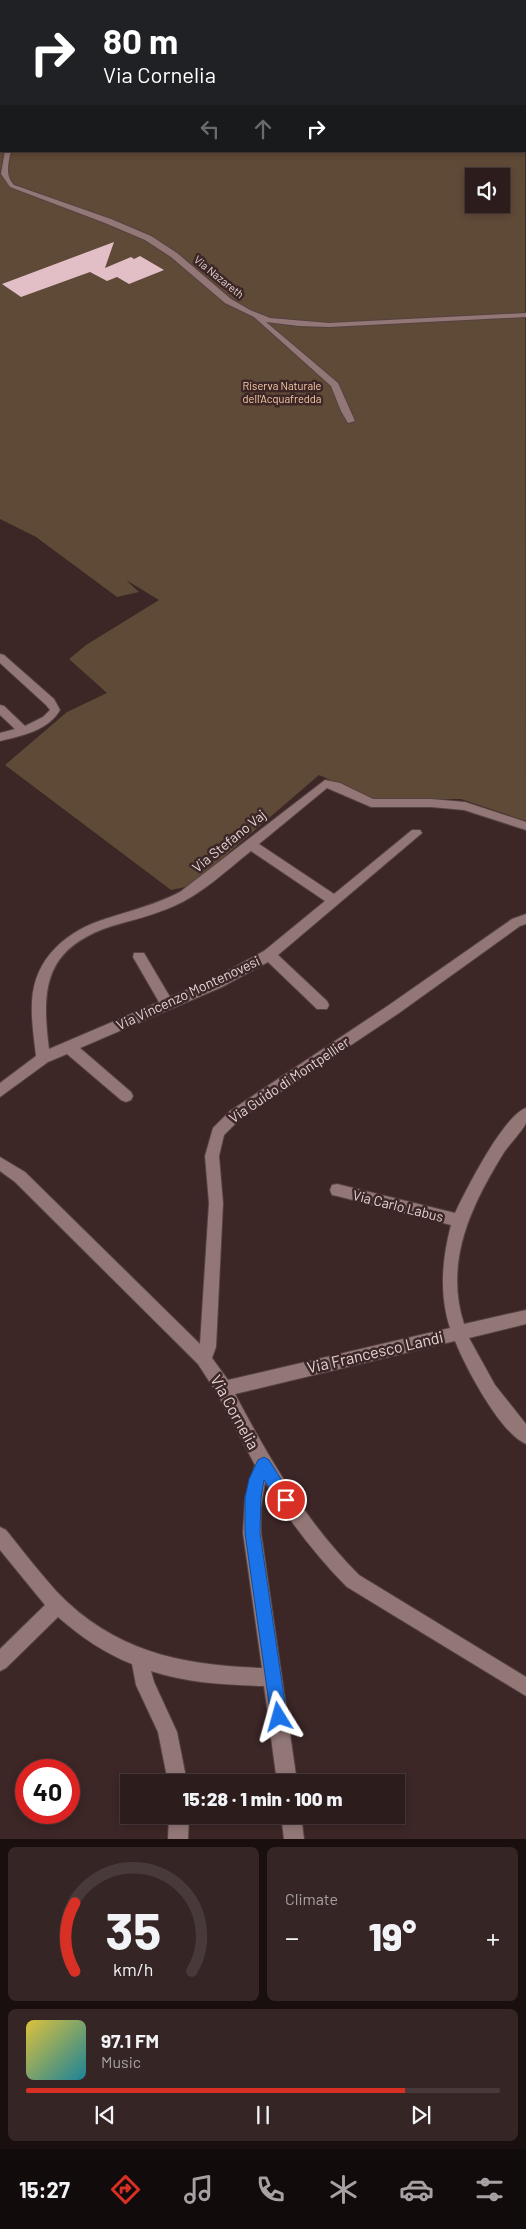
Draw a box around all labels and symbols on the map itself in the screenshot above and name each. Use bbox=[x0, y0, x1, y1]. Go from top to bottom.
street label: Via Nazareth bbox=[192, 253, 247, 301]
park label: Riserva Naturale dell'Acquafredda bbox=[243, 379, 322, 405]
street label: Via Stefano Vaj bbox=[188, 806, 269, 876]
street label: Via Vincenzo Montenovesi bbox=[113, 952, 262, 1033]
street label: Via Guido di Montpellier bbox=[225, 1033, 352, 1126]
street label: Via Carlo Labus bbox=[351, 1186, 446, 1225]
street label: Via Francesco Landi bbox=[305, 1327, 445, 1376]
street label: Via Cornelia bbox=[207, 1371, 264, 1452]
pin bbox=[265, 1479, 307, 1521]
position arrow bbox=[252, 1690, 304, 1742]
speed limit sign: 40 bbox=[15, 1759, 80, 1824]

